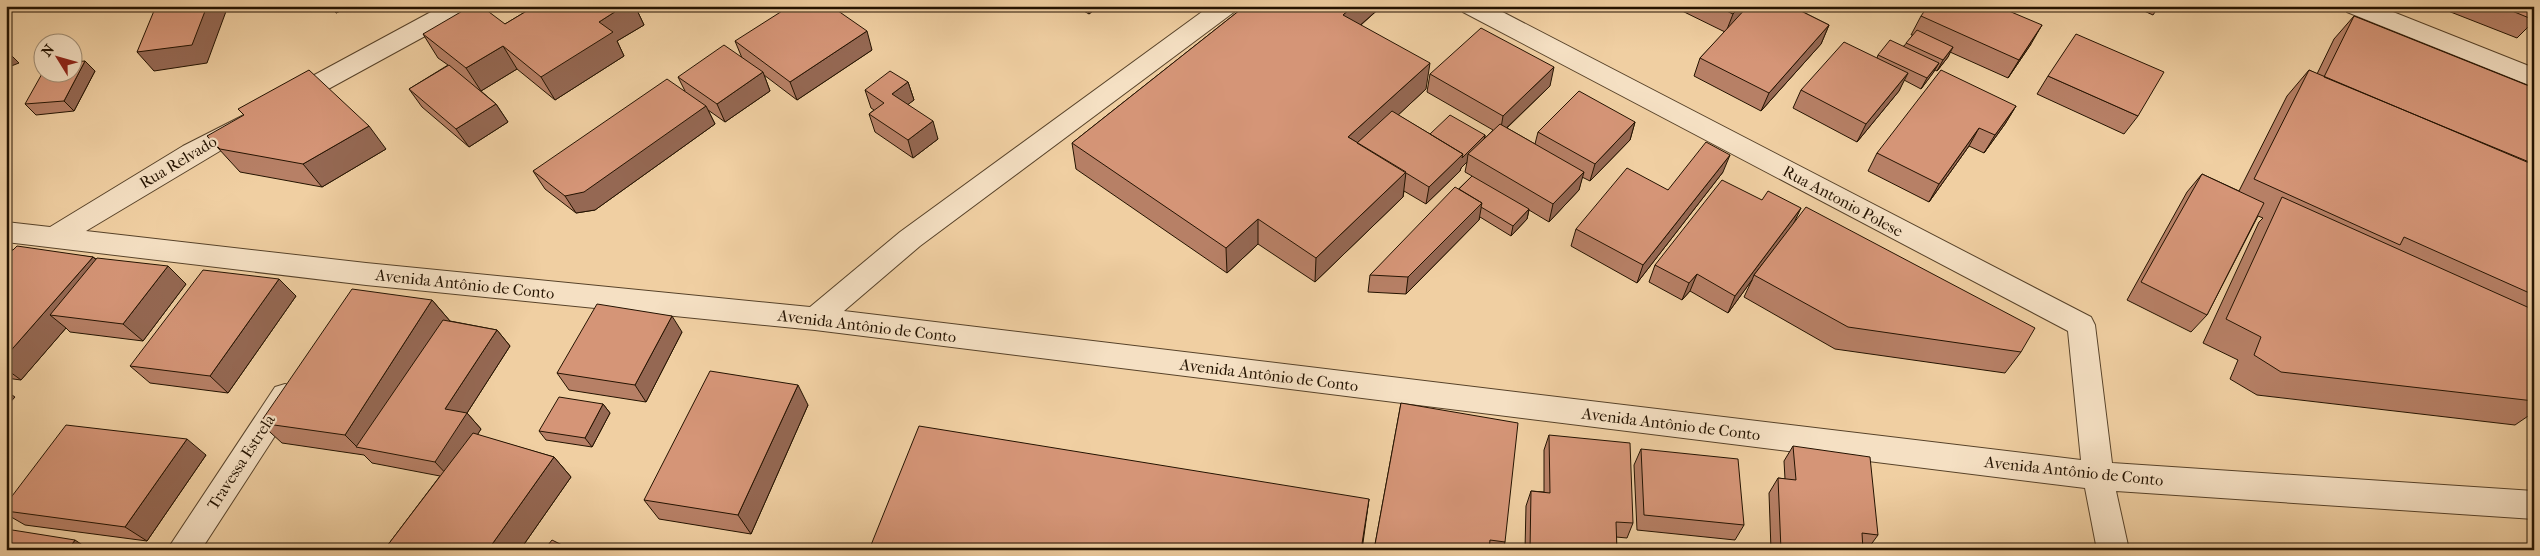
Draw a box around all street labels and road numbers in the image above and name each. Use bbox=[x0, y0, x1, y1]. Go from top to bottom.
street label: Rua Relvado bbox=[136, 132, 220, 192]
street label: Rua Antonio Polese bbox=[1780, 161, 1906, 241]
street label: Avenida Antônio de Conto bbox=[374, 265, 555, 303]
street label: Avenida Antônio de Conto bbox=[776, 306, 957, 346]
street label: Avenida Antônio de Conto bbox=[1178, 355, 1359, 395]
street label: Avenida Antônio de Conto bbox=[1580, 404, 1761, 444]
street label: Travessa Estrela bbox=[203, 410, 279, 513]
street label: Avenida Antônio de Conto bbox=[1983, 452, 2164, 490]

